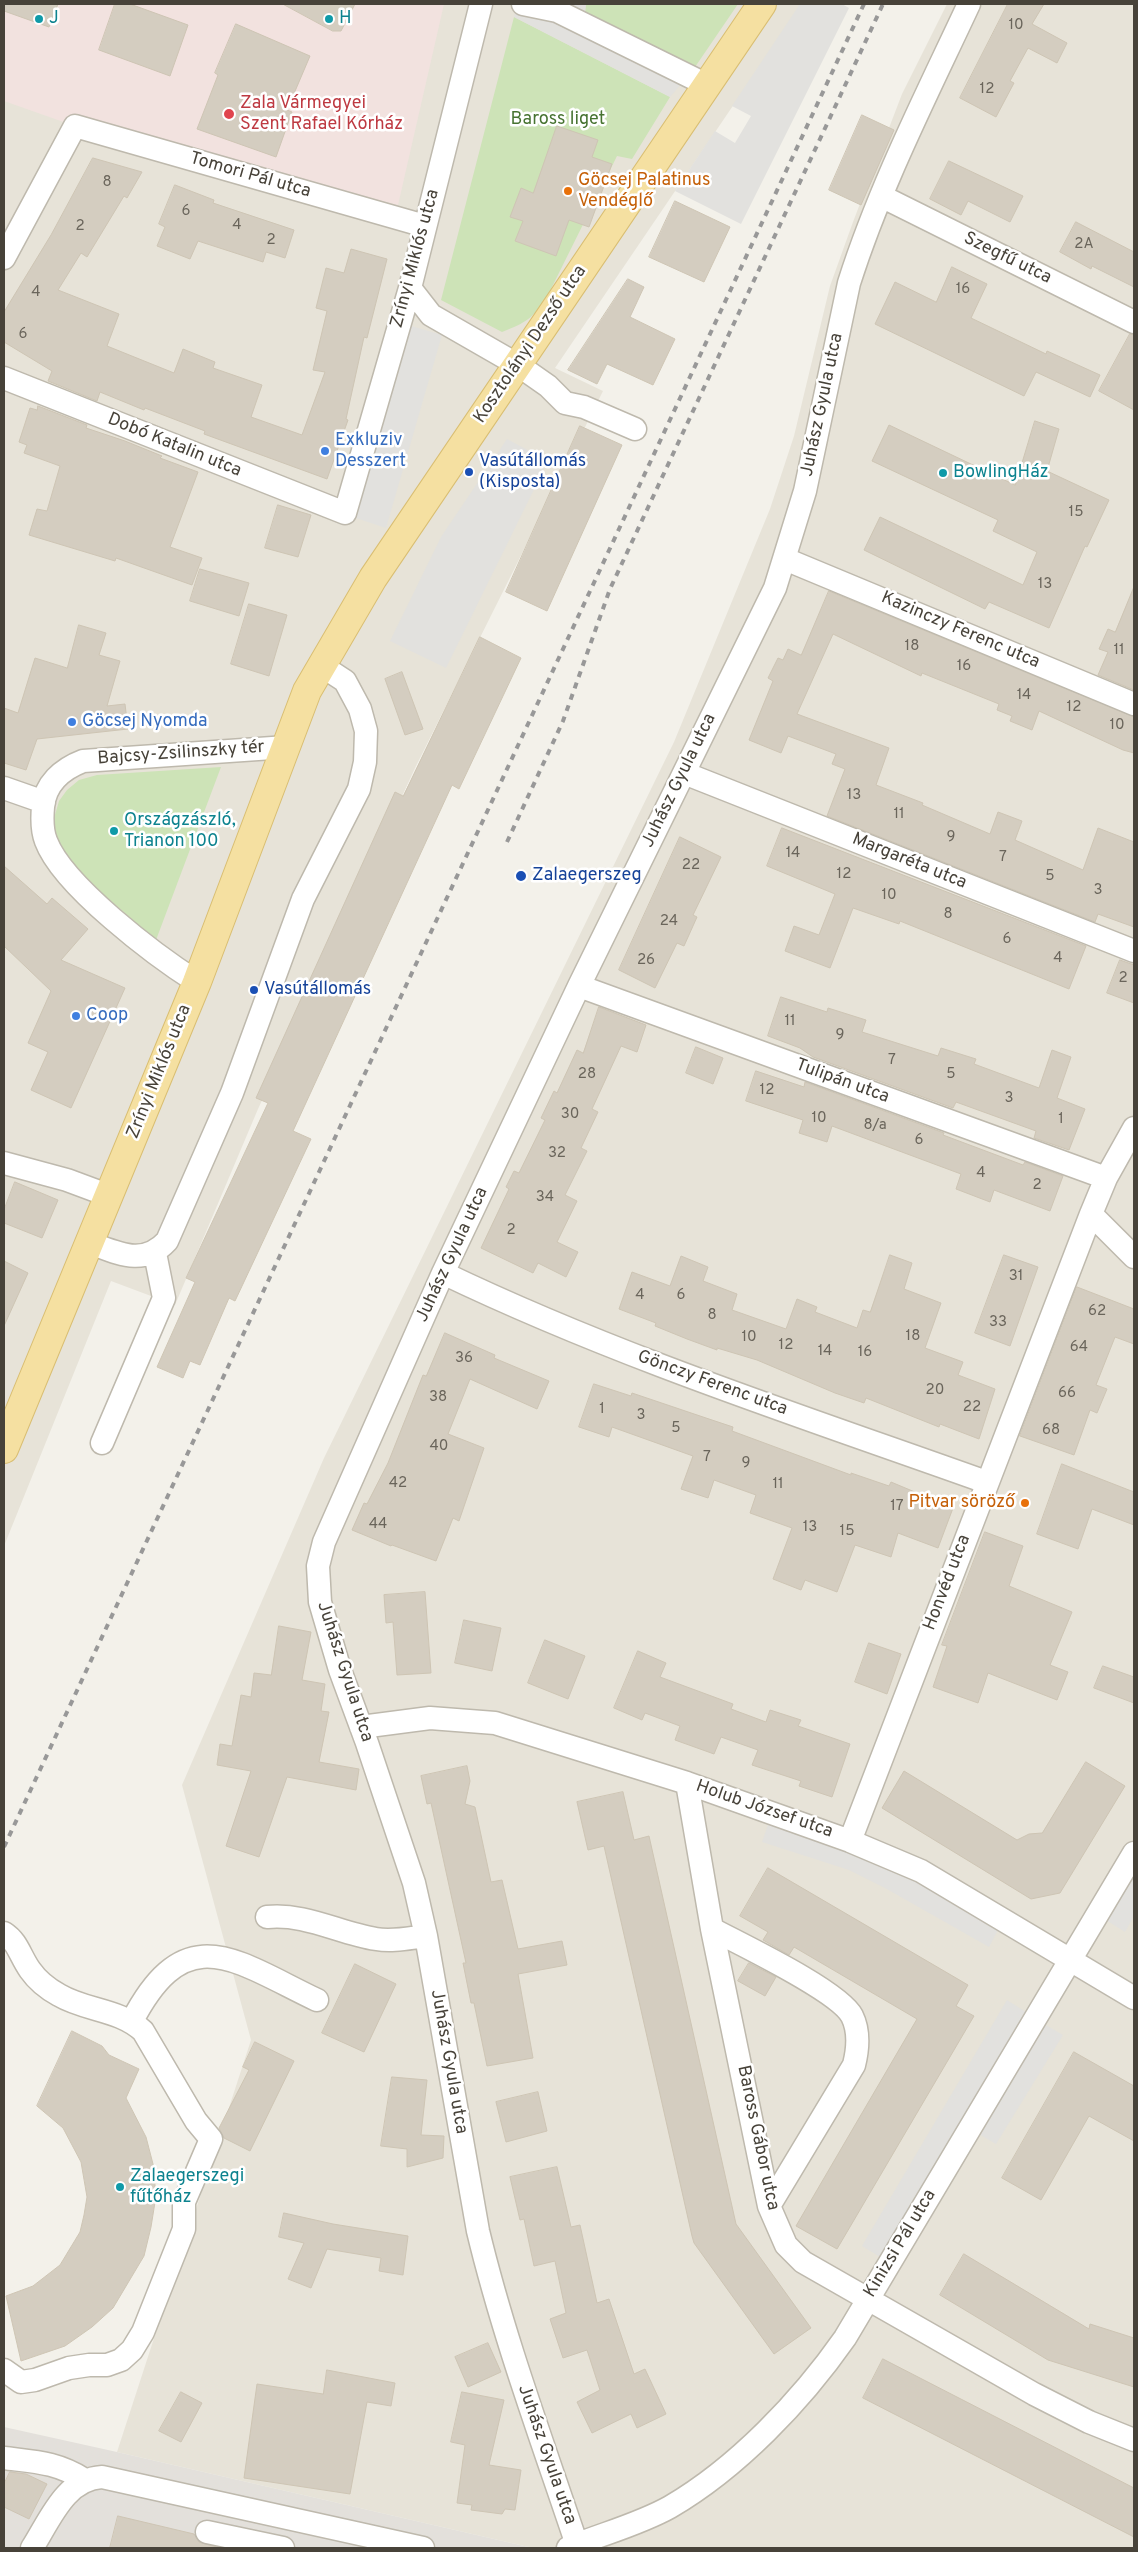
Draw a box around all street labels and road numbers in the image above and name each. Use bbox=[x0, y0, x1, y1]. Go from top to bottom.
street label: Tomori Pál utca bbox=[187, 148, 313, 204]
street label: Zrínyi Miklós utca bbox=[387, 187, 445, 331]
street label: Szegfű utca bbox=[959, 228, 1055, 290]
street label: Kosztolányi Dezső utca bbox=[470, 262, 592, 428]
street label: Juhász Gyula utca bbox=[797, 331, 849, 479]
street label: Dobó Katalin utca bbox=[104, 409, 244, 483]
street label: Kazinczy Ferenc utca bbox=[877, 588, 1043, 674]
street label: Juhász Gyula utca bbox=[638, 711, 722, 851]
street label: Bajcsy-Zsilinszky tér bbox=[97, 737, 265, 771]
street label: Margaréta utca bbox=[849, 829, 969, 895]
street label: Zrínyi Miklós utca bbox=[123, 1002, 197, 1142]
street label: Tulipán utca bbox=[792, 1055, 892, 1109]
street label: Juhász Gyula utca bbox=[412, 1184, 494, 1326]
street label: Gönczy Ferenc utca bbox=[634, 1347, 790, 1421]
street label: Honvéd utca bbox=[920, 1532, 976, 1634]
street label: Juhász Gyula utca bbox=[311, 1599, 377, 1745]
street label: Holub József utca bbox=[693, 1776, 835, 1844]
street label: Juhász Gyula utca bbox=[425, 1988, 471, 2136]
street label: Baross Gábor utca bbox=[731, 2064, 783, 2212]
street label: Kinizsi Pál utca bbox=[860, 2186, 942, 2302]
street label: Juhász Gyula utca bbox=[512, 2382, 580, 2528]

